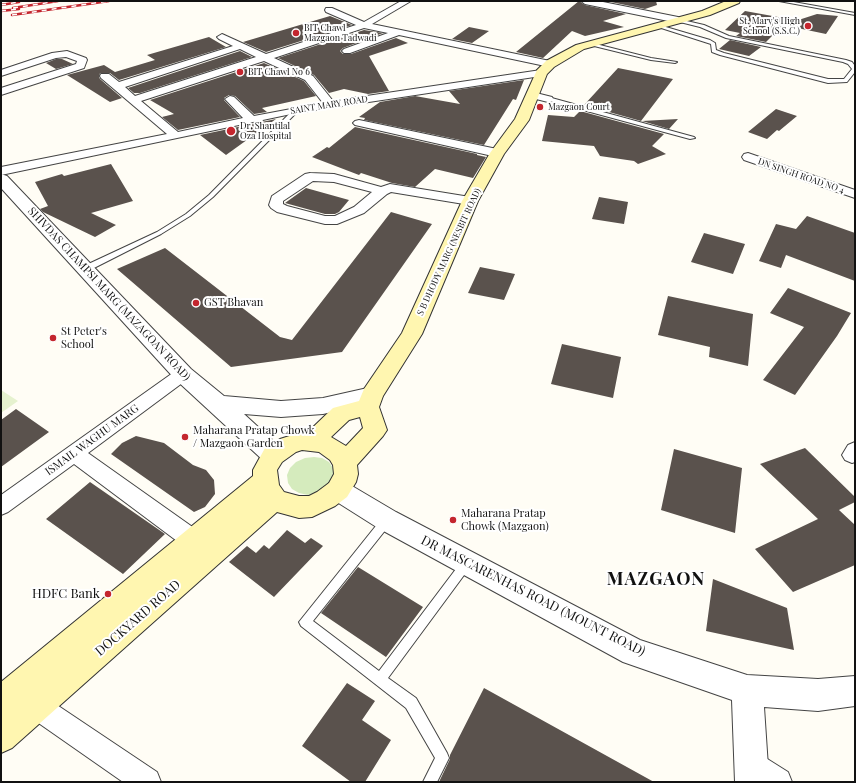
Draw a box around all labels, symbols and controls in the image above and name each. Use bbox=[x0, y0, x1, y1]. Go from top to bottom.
place label: St. Mary's High School (S.S.C.) bbox=[739, 16, 800, 37]
marker: St. Mary's High School (S.S.C.) bbox=[803, 21, 813, 31]
place label: BIT Chawl Mazgaon Tadwadi bbox=[304, 23, 377, 44]
marker: BIT Chawl Mazgaon Tadwadi bbox=[291, 28, 301, 38]
marker: BIT Chawl No 6 bbox=[235, 67, 245, 77]
place label: BIT Chawl No 6 bbox=[248, 67, 310, 77]
street label: SAINT MARY ROAD bbox=[290, 94, 368, 116]
marker: Mazgaon Court bbox=[535, 102, 545, 112]
place label: Mazgaon Court bbox=[548, 102, 610, 112]
place label: Dr. Shantilal Oza Hospital bbox=[240, 121, 291, 142]
marker: Dr. Shantilal Oza Hospital bbox=[225, 125, 237, 137]
street label: DN SINGH ROAD NO 4 bbox=[756, 156, 846, 196]
street label: S B DHODY MARG (NESBIT ROAD) bbox=[415, 187, 483, 317]
street label: SHIVDAS CHAMPSI MARG (MAZAGOAN ROAD) bbox=[25, 205, 193, 383]
place label: GST Bhavan bbox=[204, 296, 263, 310]
marker: GST Bhavan bbox=[191, 298, 201, 308]
place label: St Peter's School bbox=[61, 325, 107, 351]
marker: St Peter's School bbox=[48, 333, 58, 343]
street label: ISMAIL WAGHU MARG bbox=[43, 402, 141, 478]
place label: Maharana Pratap Chowk / Mazgaon Garden bbox=[193, 424, 315, 450]
marker: Maharana Pratap Chowk / Mazgaon Garden bbox=[180, 432, 190, 442]
place label: Maharana Pratap Chowk (Mazgaon) bbox=[461, 507, 549, 533]
marker: Maharana Pratap Chowk (Mazgaon) bbox=[448, 515, 458, 525]
street label: DR MASCARENHAS ROAD (MOUNT ROAD) bbox=[418, 532, 648, 660]
district label: MAZGAON bbox=[607, 568, 705, 590]
street label: DOCKYARD ROAD bbox=[92, 577, 184, 659]
place label: HDFC Bank bbox=[32, 586, 100, 602]
marker: HDFC Bank bbox=[103, 589, 113, 599]

